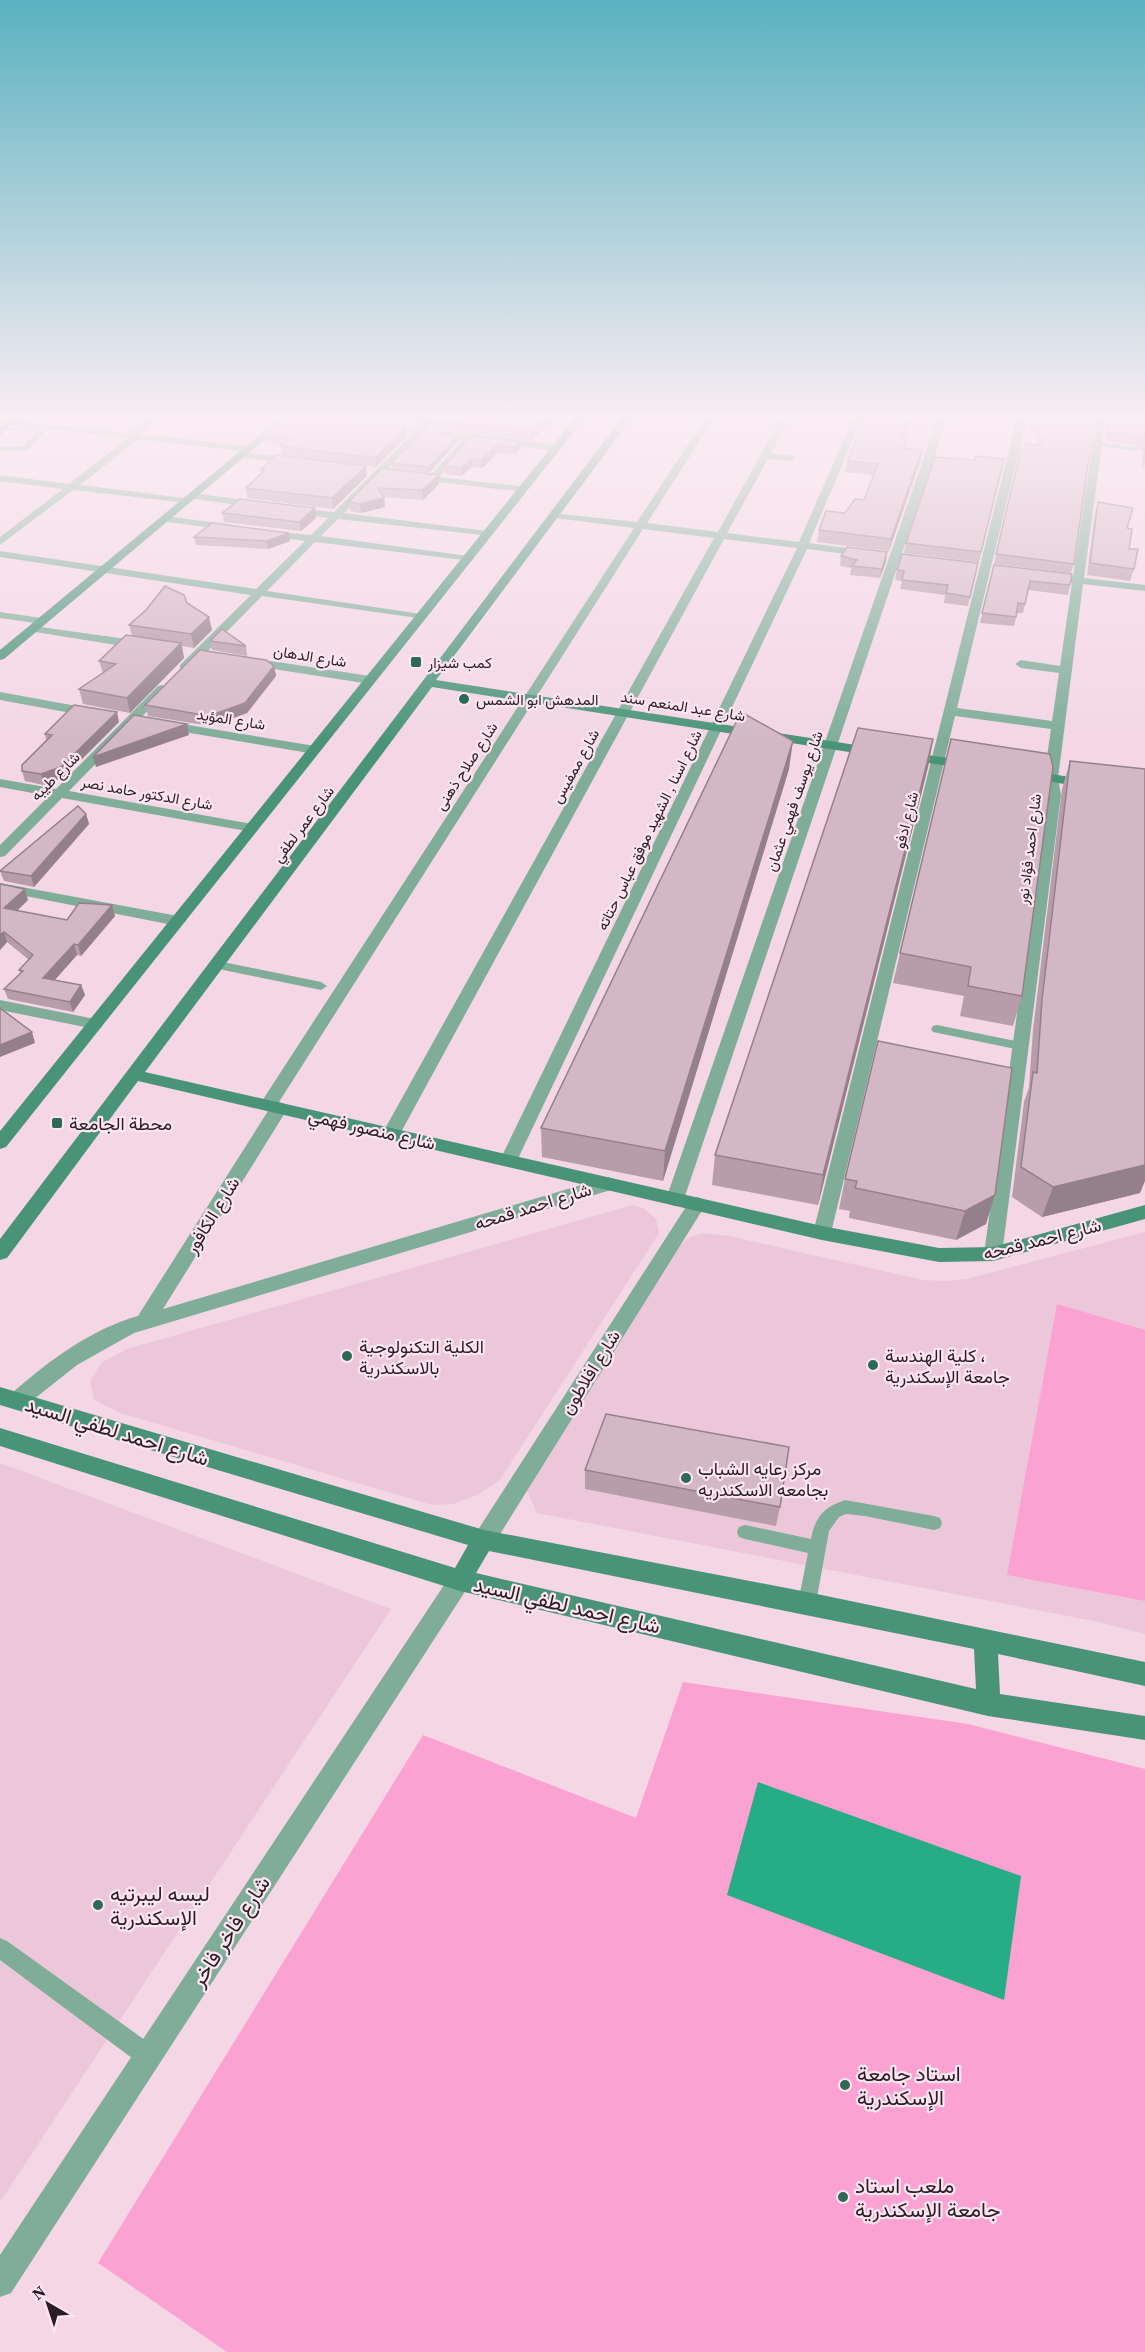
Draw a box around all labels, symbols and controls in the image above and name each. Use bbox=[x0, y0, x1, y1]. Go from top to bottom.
street label: شارع الدهان bbox=[272, 640, 348, 673]
place label: كمب شيزار bbox=[427, 652, 492, 673]
marker: كمب شيزار bbox=[409, 655, 423, 669]
street label: شارع عبد المنعم سند bbox=[619, 686, 747, 727]
place label: المدهش ابو الشمس bbox=[476, 689, 599, 710]
marker: المدهش ابو الشمس bbox=[457, 692, 471, 706]
street label: شارع المؤيد bbox=[195, 703, 267, 736]
street label: شارع صلاح ذهنى bbox=[430, 718, 503, 815]
street label: شارع ممفيس bbox=[546, 725, 605, 807]
street label: شارع اسنا , الشهيد موفق عباس حتاته bbox=[591, 726, 708, 934]
street label: شارع يوسف فهمي عثمان bbox=[760, 728, 831, 875]
street label: شارع طيبه bbox=[26, 747, 85, 806]
street label: شارع الدكتور حامد نصر bbox=[79, 771, 214, 816]
street label: شارع عمر لطفي bbox=[267, 781, 341, 868]
street label: شارع ادفو bbox=[889, 789, 924, 851]
street label: شارع احمد فؤاد نور bbox=[1012, 792, 1047, 906]
street label: شارع منصور فهمي bbox=[305, 1102, 438, 1159]
place label: محطة الجامعة bbox=[69, 1111, 172, 1136]
marker: محطة الجامعة bbox=[50, 1116, 64, 1130]
street label: شارع الكافور bbox=[178, 1172, 245, 1259]
street label: شارع احمد قمحه bbox=[472, 1176, 594, 1236]
street label: شارع احمد قمحه bbox=[980, 1212, 1104, 1266]
street label: شارع افلاطون bbox=[554, 1325, 626, 1419]
place label: الكلية التكنولوجية بالاسكندرية bbox=[359, 1334, 484, 1380]
place label: كلية الهندسة ، جامعة الإسكندرية bbox=[885, 1343, 1010, 1389]
marker: الكلية التكنولوجية بالاسكندرية bbox=[340, 1349, 354, 1363]
marker: كلية الهندسة ، جامعة الإسكندرية bbox=[866, 1358, 880, 1372]
street label: شارع احمد لطفي السيد bbox=[21, 1389, 212, 1476]
place label: مركز رعايه الشباب بجامعه الاسكندريه bbox=[698, 1456, 828, 1502]
marker: مركز رعايه الشباب بجامعه الاسكندريه bbox=[679, 1471, 693, 1485]
street label: شارع احمد لطفي السيد bbox=[470, 1569, 663, 1644]
street label: شارع فاخر فاخر bbox=[183, 1870, 277, 1993]
place label: ليسه ليبرتيه الإسكندرية bbox=[110, 1879, 210, 1932]
marker: ليسه ليبرتيه الإسكندرية bbox=[91, 1898, 105, 1912]
place label: استاد جامعة الإسكندرية bbox=[857, 2059, 961, 2112]
marker: استاد جامعة الإسكندرية bbox=[838, 2078, 852, 2092]
place label: ملعب استاد جامعة الإسكندرية bbox=[855, 2171, 1001, 2224]
marker: ملعب استاد جامعة الإسكندرية bbox=[836, 2190, 850, 2204]
north arrow bbox=[18, 2274, 78, 2334]
text: N bbox=[27, 2280, 50, 2305]

